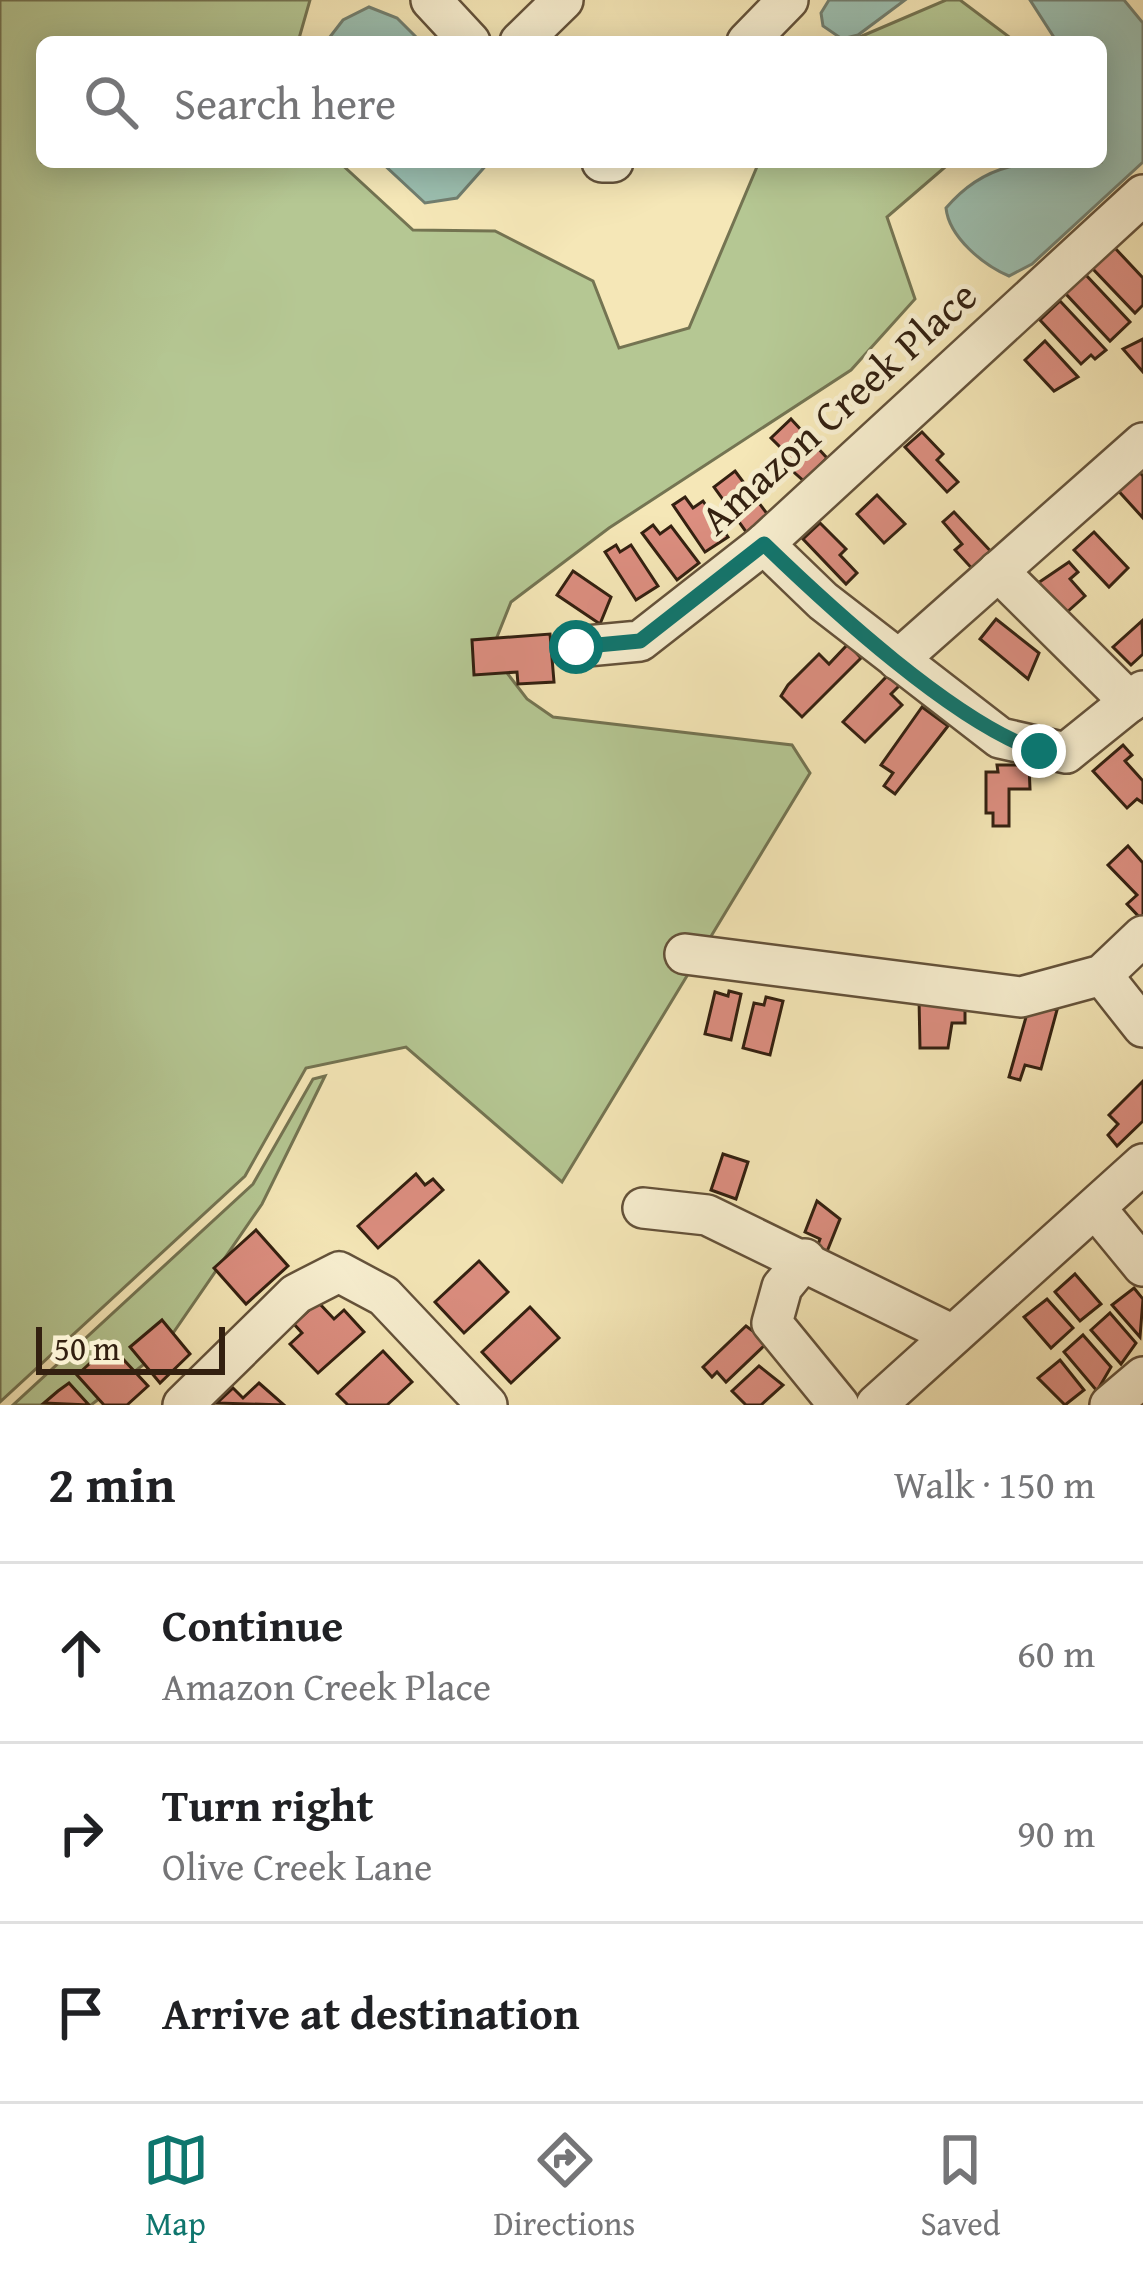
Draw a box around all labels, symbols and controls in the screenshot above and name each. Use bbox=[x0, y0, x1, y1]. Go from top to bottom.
search box bbox=[36, 36, 1107, 168]
icon: search bbox=[78, 69, 144, 135]
text: Search here bbox=[174, 70, 396, 135]
street label: Amazon Creek Place bbox=[686, 265, 990, 548]
route start bbox=[549, 620, 603, 674]
route end bbox=[1012, 724, 1066, 778]
scale bar bbox=[36, 1321, 225, 1374]
text: 50 m bbox=[54, 1324, 120, 1372]
text: 2 min bbox=[48, 1446, 175, 1521]
text: Walk · 150 m bbox=[894, 1455, 1095, 1512]
text: Continue bbox=[162, 1592, 343, 1657]
icon: ahead bbox=[48, 1620, 114, 1686]
text: 60 m bbox=[1017, 1624, 1095, 1681]
text: Amazon Creek Place bbox=[162, 1657, 491, 1714]
text: Turn right bbox=[162, 1772, 374, 1837]
icon: right bbox=[48, 1800, 114, 1866]
text: 90 m bbox=[1017, 1804, 1095, 1861]
text: Olive Creek Lane bbox=[162, 1837, 432, 1894]
icon: arrive bbox=[48, 1980, 114, 2046]
text: Arrive at destination bbox=[162, 1980, 580, 2045]
tab: Map bbox=[143, 2127, 209, 2247]
tab: Directions bbox=[494, 2127, 635, 2247]
tab: Saved bbox=[921, 2127, 1000, 2247]

